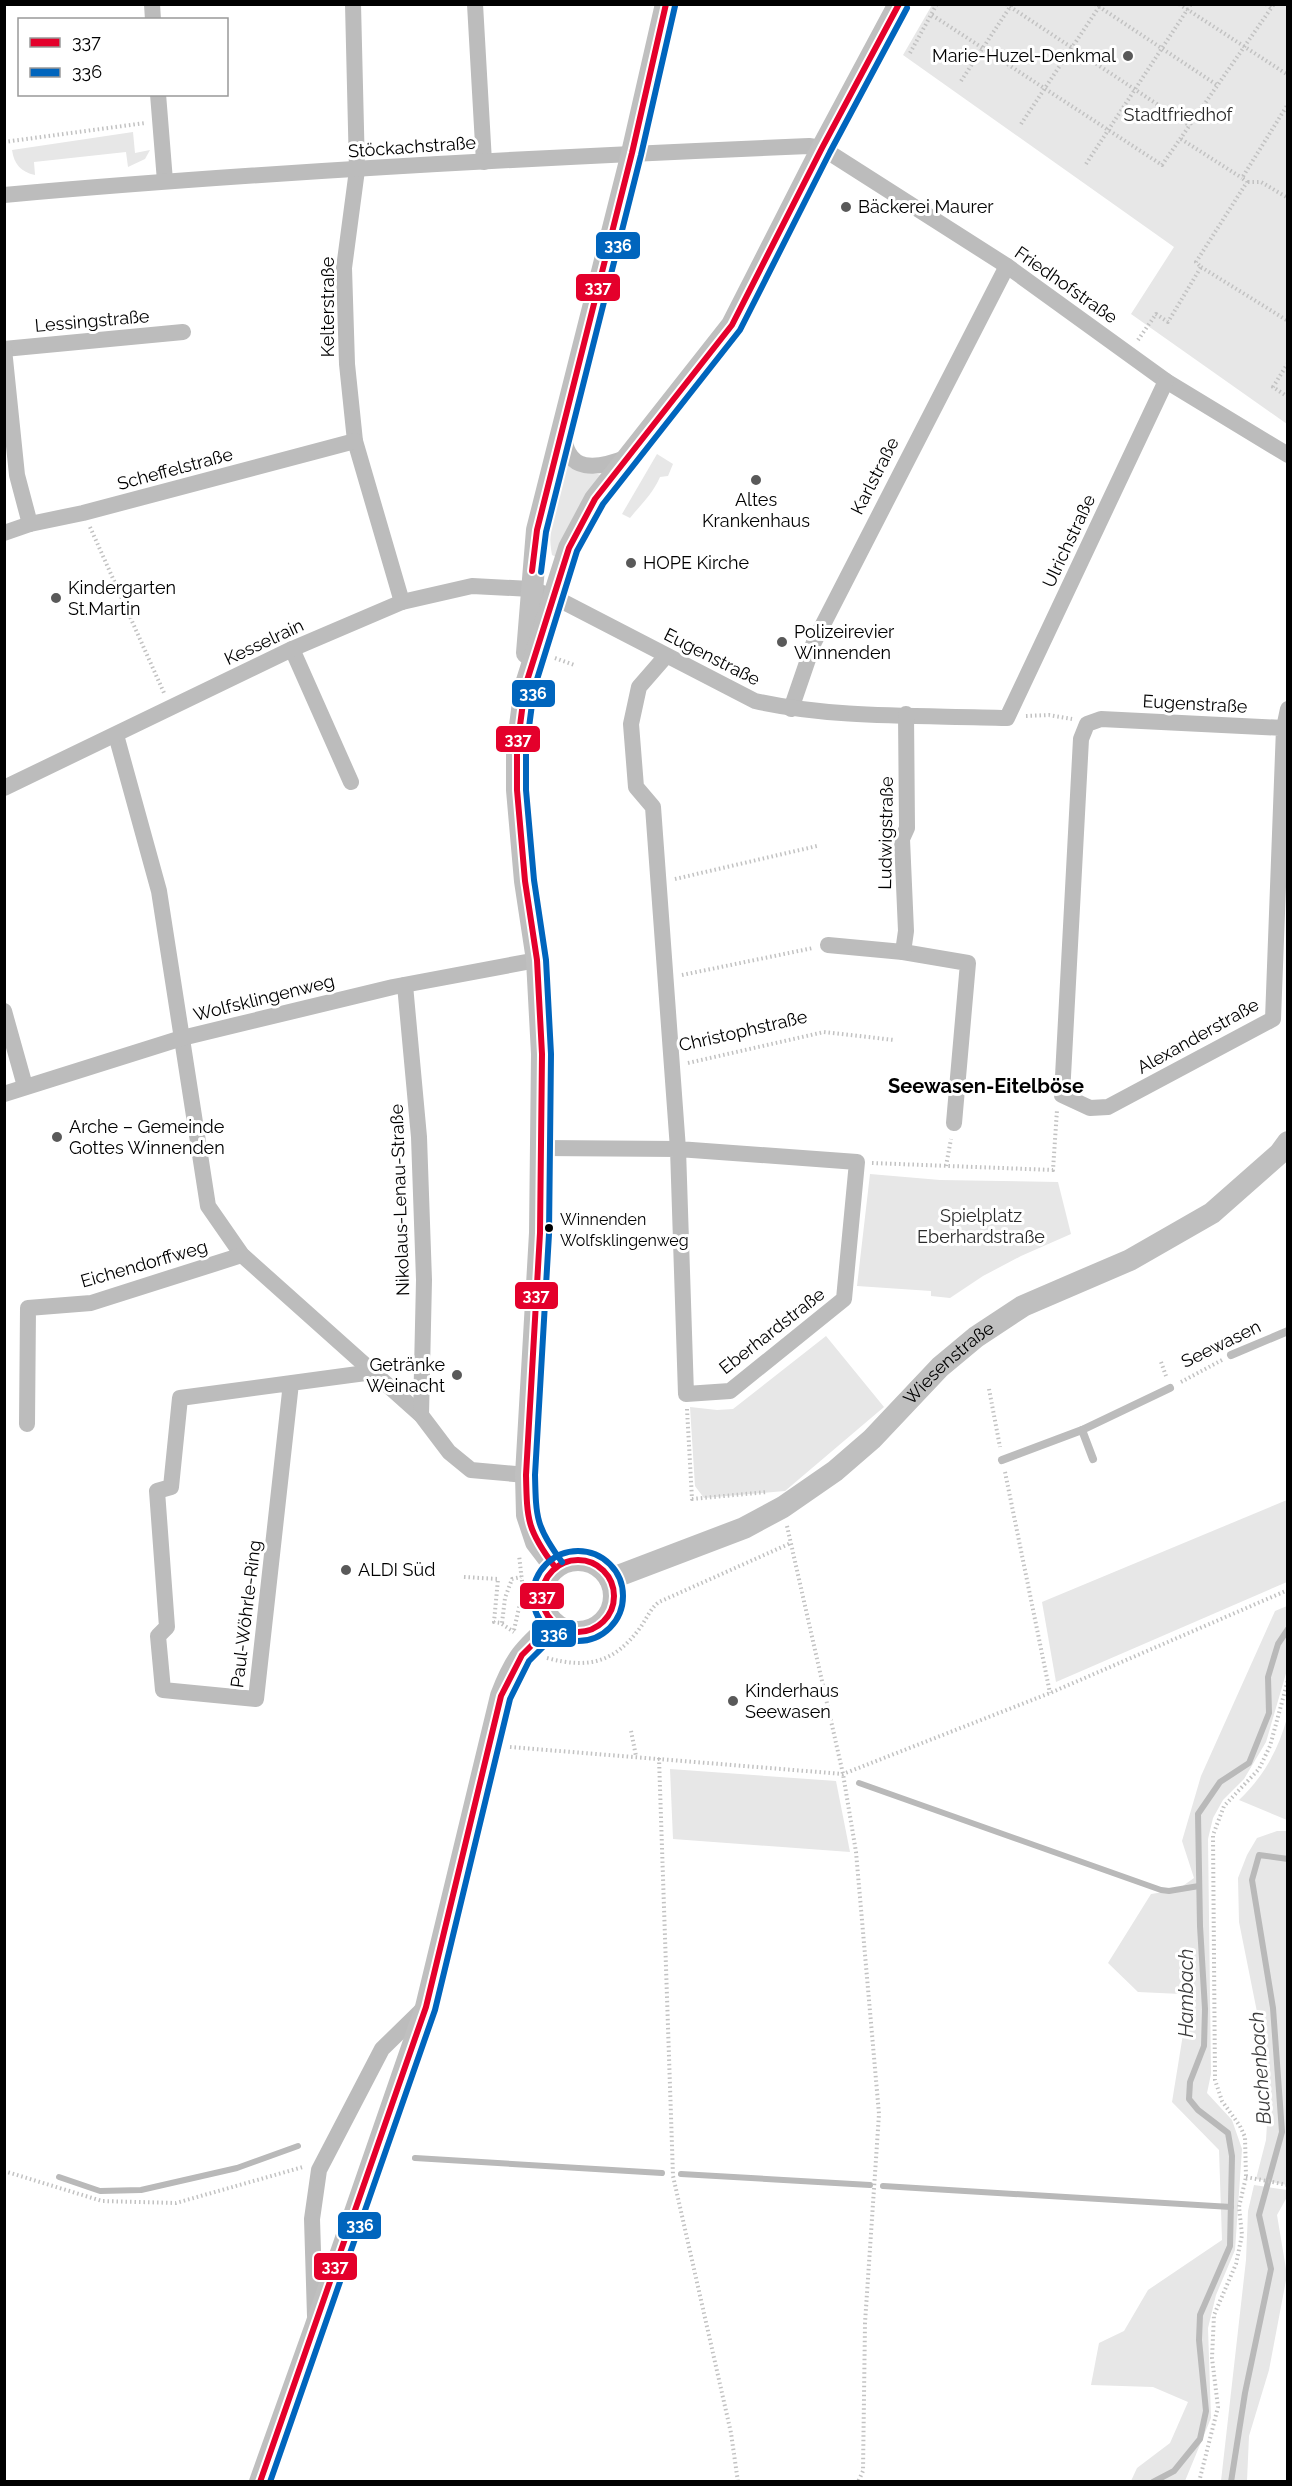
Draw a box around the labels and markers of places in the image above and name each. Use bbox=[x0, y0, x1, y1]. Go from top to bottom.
place label: Marie-Huzel-Denkmal bbox=[932, 45, 1116, 66]
marker: Marie-Huzel-Denkmal bbox=[1121, 49, 1135, 63]
place label: Bäckerei Maurer bbox=[858, 196, 994, 217]
marker: Bäckerei Maurer bbox=[839, 200, 853, 214]
marker: Altes Krankenhaus bbox=[749, 473, 763, 487]
place label: Altes Krankenhaus bbox=[702, 489, 810, 531]
place label: HOPE Kirche bbox=[643, 552, 749, 573]
marker: HOPE Kirche bbox=[624, 556, 638, 570]
place label: Kindergarten St.Martin bbox=[68, 577, 176, 619]
marker: Kindergarten St.Martin bbox=[49, 591, 63, 605]
place label: Polizeirevier Winnenden bbox=[794, 621, 895, 663]
marker: Polizeirevier Winnenden bbox=[775, 635, 789, 649]
place label: Arche – Gemeinde Gottes Winnenden bbox=[69, 1116, 225, 1158]
marker: Arche – Gemeinde Gottes Winnenden bbox=[50, 1130, 64, 1144]
place label: Winnenden Wolfsklingenweg bbox=[560, 1210, 689, 1250]
marker: Winnenden Wolfsklingenweg bbox=[543, 1222, 555, 1234]
place label: Getränke Weinacht bbox=[366, 1354, 445, 1396]
marker: Getränke Weinacht bbox=[450, 1368, 464, 1382]
place label: ALDI Süd bbox=[358, 1559, 435, 1580]
marker: ALDI Süd bbox=[339, 1563, 353, 1577]
place label: Kinderhaus Seewasen bbox=[745, 1680, 839, 1722]
marker: Kinderhaus Seewasen bbox=[726, 1694, 740, 1708]

